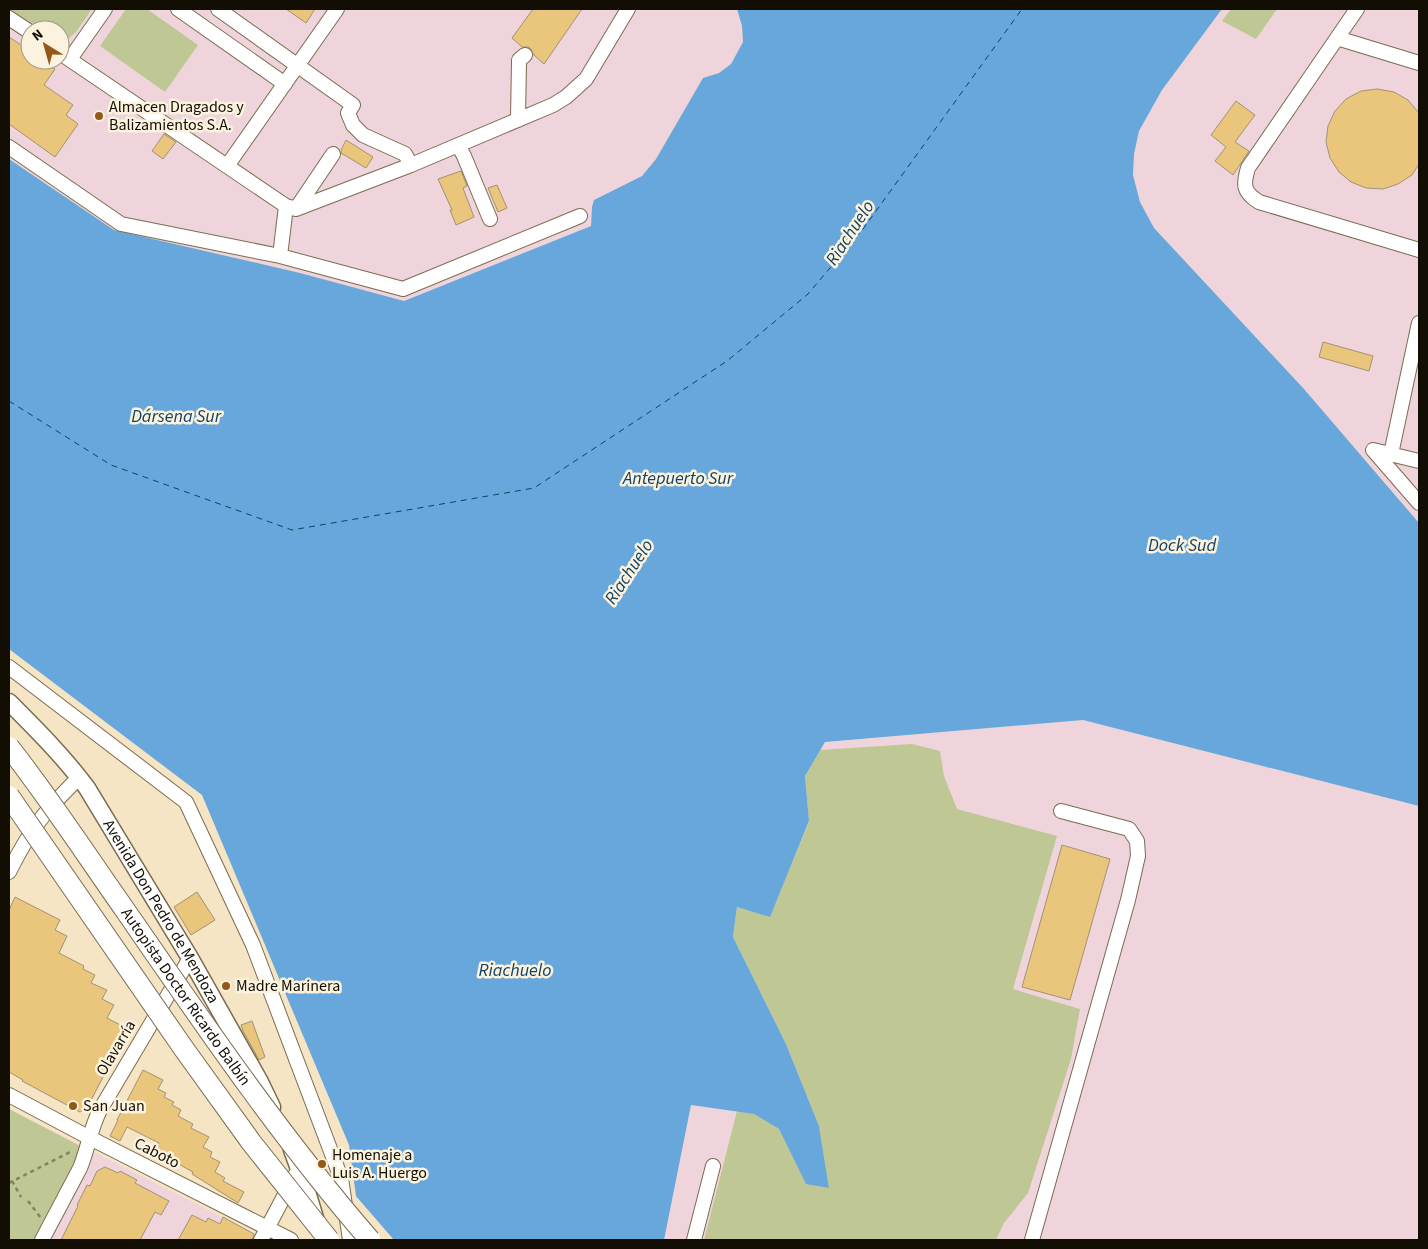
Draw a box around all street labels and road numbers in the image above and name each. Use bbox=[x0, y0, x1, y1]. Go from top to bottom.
street label: Avenida Don Pedro de Mendoza bbox=[98, 815, 224, 1007]
street label: Autopista Doctor Ricardo Balbín bbox=[116, 903, 256, 1090]
street label: Olavarría bbox=[91, 1016, 141, 1080]
street label: Caboto bbox=[130, 1132, 184, 1174]

